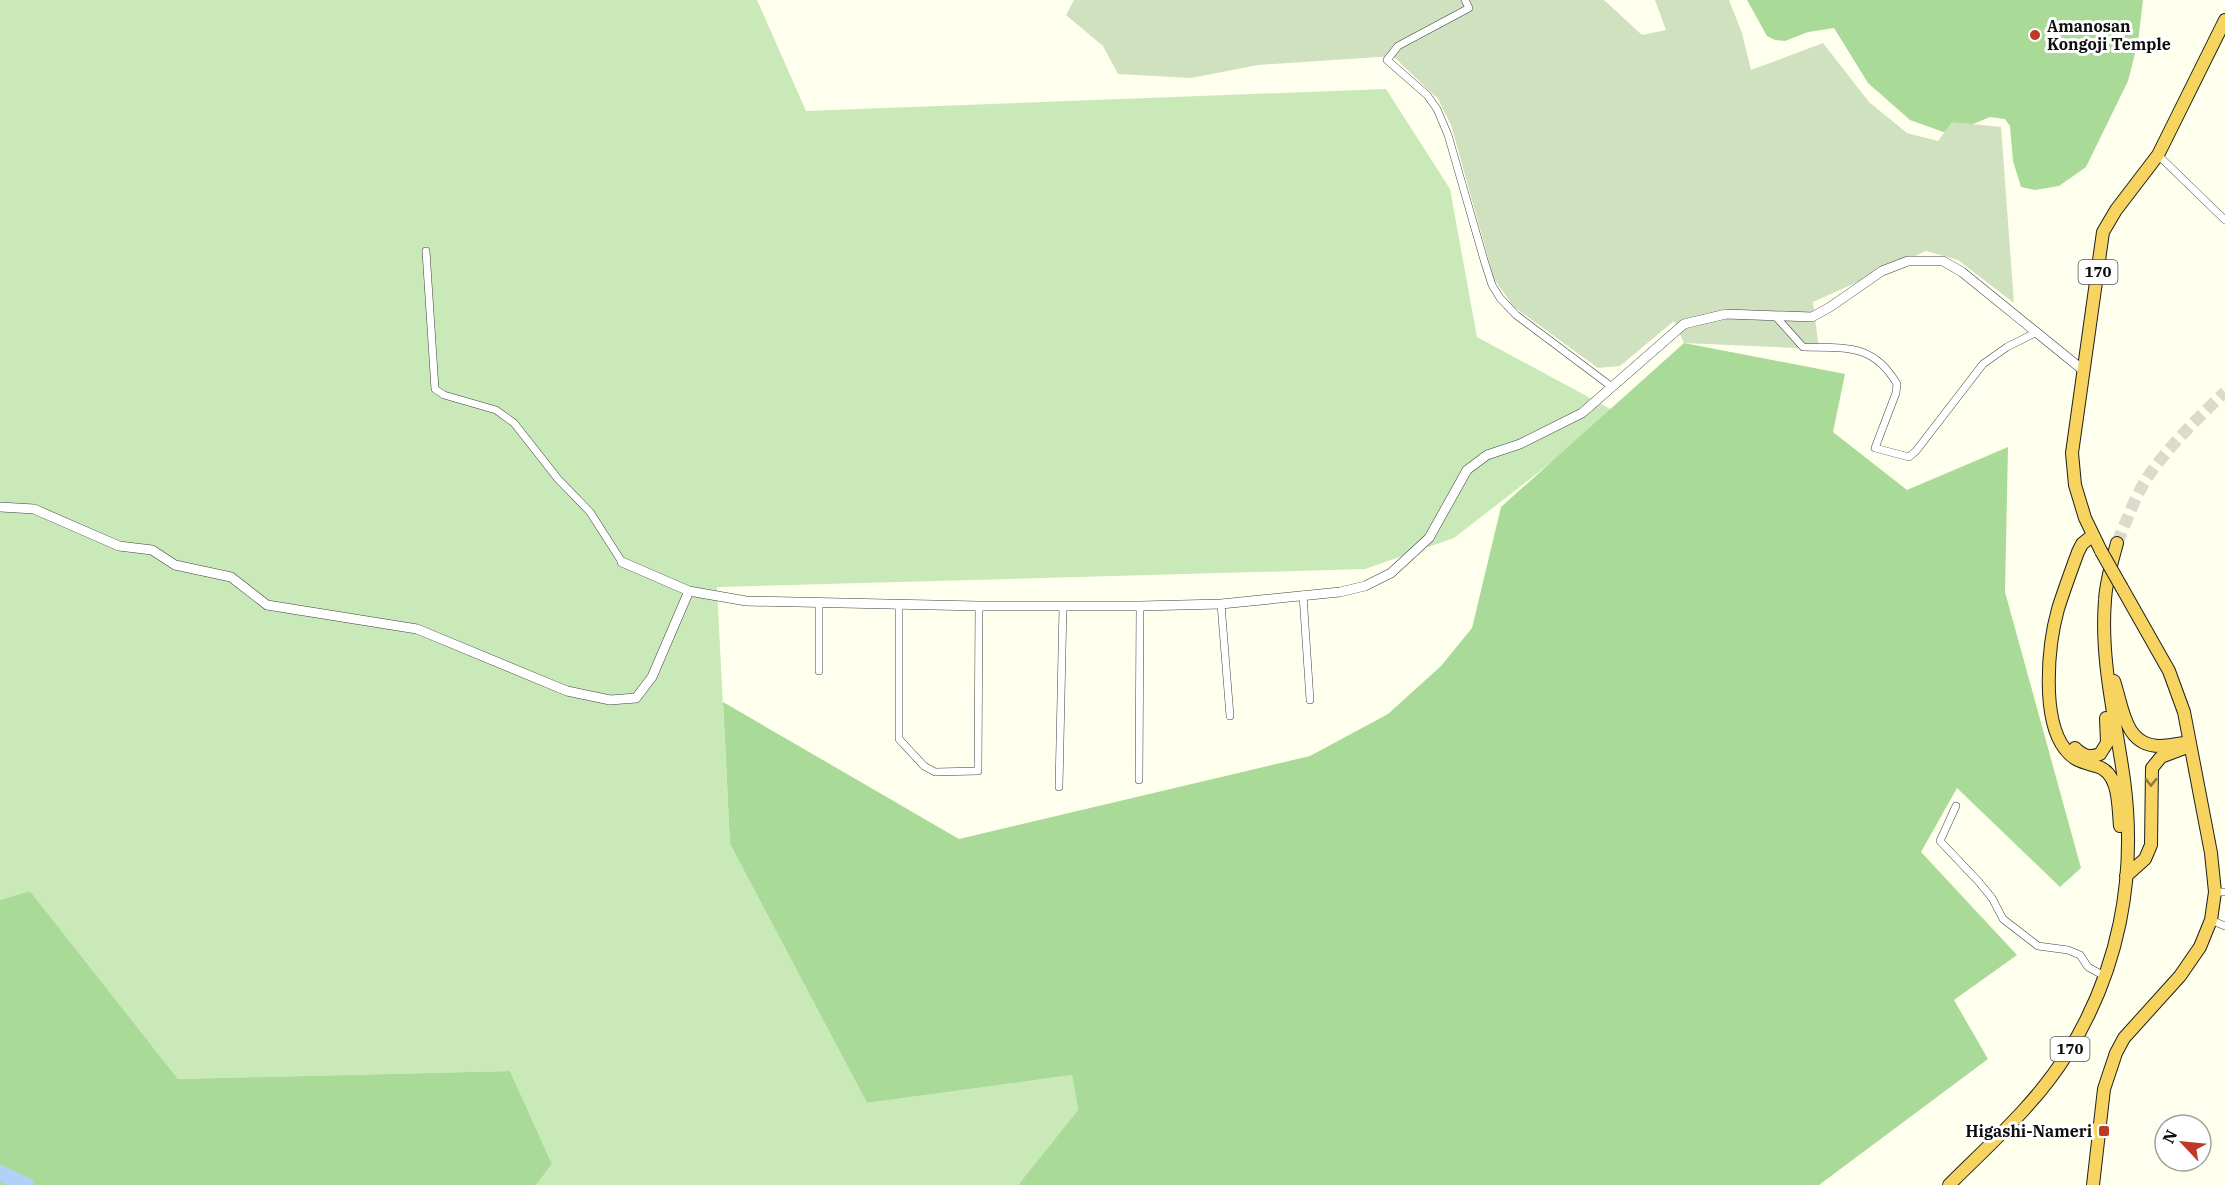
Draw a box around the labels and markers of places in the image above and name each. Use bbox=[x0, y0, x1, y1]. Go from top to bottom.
place label: Amanosan Kongoji Temple bbox=[2047, 16, 2171, 54]
marker: Amanosan Kongoji Temple bbox=[2028, 28, 2042, 42]
place label: Higashi-Nameri bbox=[1966, 1121, 2092, 1141]
marker: Higashi-Nameri bbox=[2097, 1124, 2111, 1138]

